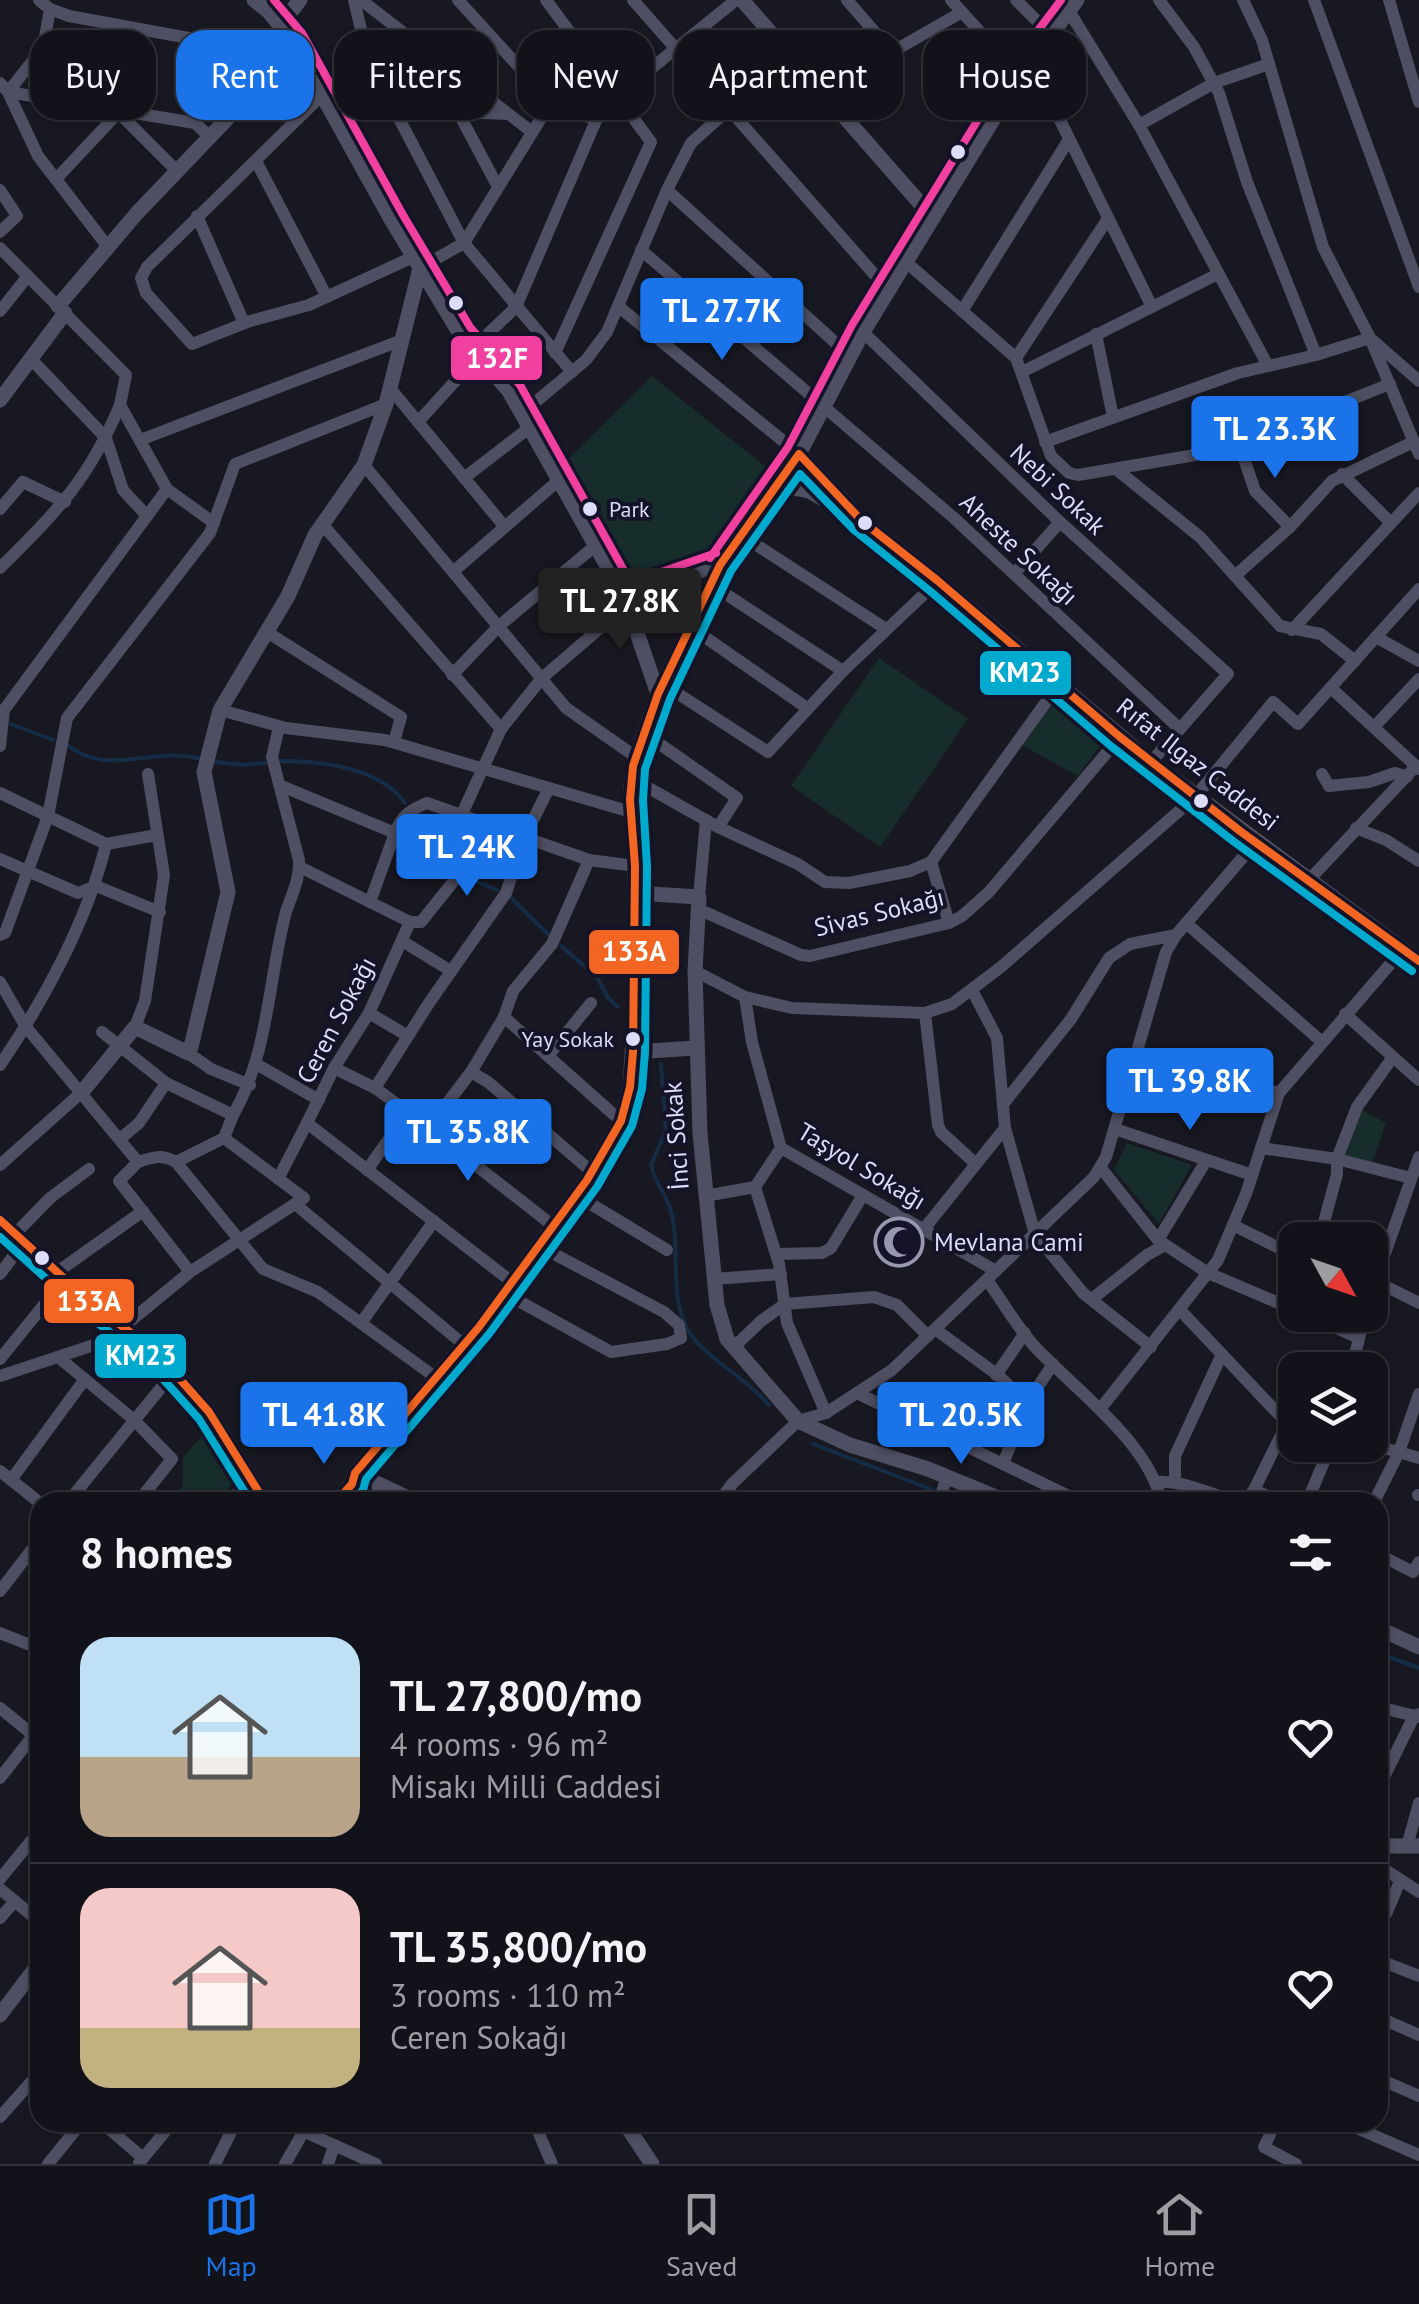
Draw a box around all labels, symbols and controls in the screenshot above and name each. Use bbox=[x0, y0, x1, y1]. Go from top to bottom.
chip: Buy bbox=[30, 30, 156, 120]
chip: Rent bbox=[176, 30, 314, 120]
chip: Filters bbox=[334, 30, 497, 120]
chip: New bbox=[517, 30, 654, 120]
chip: Apartment bbox=[674, 30, 903, 120]
chip: House bbox=[923, 30, 1086, 120]
unlabelled marker bbox=[948, 142, 968, 162]
pin: TL 27.7K bbox=[619, 278, 825, 363]
text: TL 27.7K bbox=[662, 289, 782, 331]
unlabelled marker bbox=[446, 293, 466, 313]
line badge: 132F bbox=[449, 334, 544, 382]
text: 132F bbox=[466, 339, 528, 376]
pin: TL 23.3K bbox=[1172, 396, 1378, 481]
text: TL 23.3K bbox=[1213, 407, 1337, 449]
street label: Nebi Sokak bbox=[1003, 437, 1113, 541]
street label: Aheste Sokağı bbox=[953, 486, 1085, 612]
place label: Park bbox=[609, 495, 650, 523]
marker: Park bbox=[580, 499, 600, 519]
unlabelled marker bbox=[855, 513, 875, 533]
pin: TL 27.8K bbox=[517, 568, 723, 653]
text: TL 27.8K bbox=[560, 579, 680, 621]
line badge: KM23 bbox=[978, 649, 1073, 697]
text: KM23 bbox=[989, 653, 1061, 690]
street label: Rıfat Ilgaz Caddesi bbox=[1110, 691, 1286, 837]
unlabelled marker bbox=[1191, 791, 1211, 811]
pin: TL 24K bbox=[386, 814, 548, 899]
text: TL 24K bbox=[418, 825, 516, 867]
street label: Sivas Sokağı bbox=[811, 880, 947, 944]
line badge: 133A bbox=[587, 928, 681, 976]
text: 133A bbox=[602, 932, 666, 969]
street label: Ceren Sokağı bbox=[289, 951, 383, 1089]
place label: Yay Sokak bbox=[522, 1025, 614, 1053]
marker: Yay Sokak bbox=[623, 1029, 643, 1049]
pin: TL 39.8K bbox=[1087, 1048, 1293, 1133]
text: TL 39.8K bbox=[1128, 1059, 1252, 1101]
street label: İnci Sokak bbox=[656, 1081, 696, 1191]
pin: TL 35.8K bbox=[365, 1099, 571, 1184]
text: TL 35.8K bbox=[406, 1110, 530, 1152]
street label: Taşyol Sokağı bbox=[792, 1115, 932, 1217]
mosque icon: Mevlana Cami bbox=[873, 1216, 925, 1268]
north arrow bbox=[1278, 1222, 1388, 1332]
map controls bbox=[1278, 1222, 1388, 1462]
place label: Mevlana Cami bbox=[934, 1226, 1084, 1258]
unlabelled marker bbox=[32, 1248, 52, 1268]
line badge: 133A bbox=[42, 1277, 136, 1325]
text: 133A bbox=[57, 1282, 121, 1319]
line badge: KM23 bbox=[93, 1332, 188, 1380]
text: KM23 bbox=[105, 1336, 177, 1373]
button: layers bbox=[1278, 1352, 1388, 1462]
pin: TL 41.8K bbox=[221, 1382, 427, 1467]
pin: TL 20.5K bbox=[858, 1382, 1064, 1467]
text: TL 41.8K bbox=[262, 1393, 386, 1435]
text: TL 20.5K bbox=[899, 1393, 1023, 1435]
text: 8 homes bbox=[80, 1525, 233, 1580]
icon: filters bbox=[1283, 1525, 1338, 1580]
text: TL 27,800/mo bbox=[390, 1668, 642, 1723]
icon: home bbox=[160, 1677, 280, 1797]
icon: heart bbox=[1283, 1710, 1338, 1765]
text: 4 rooms · 96 m² bbox=[390, 1723, 608, 1765]
text: Misakı Milli Caddesi bbox=[390, 1765, 662, 1807]
text: TL 35,800/mo bbox=[390, 1919, 647, 1974]
icon: home bbox=[160, 1928, 280, 2048]
icon: heart bbox=[1283, 1961, 1338, 2016]
text: 3 rooms · 110 m² bbox=[390, 1974, 626, 2016]
text: Ceren Sokağı bbox=[390, 2016, 568, 2058]
tab: Map bbox=[204, 2187, 259, 2284]
tab: Saved bbox=[666, 2187, 737, 2284]
tab: Home bbox=[1145, 2187, 1215, 2284]

